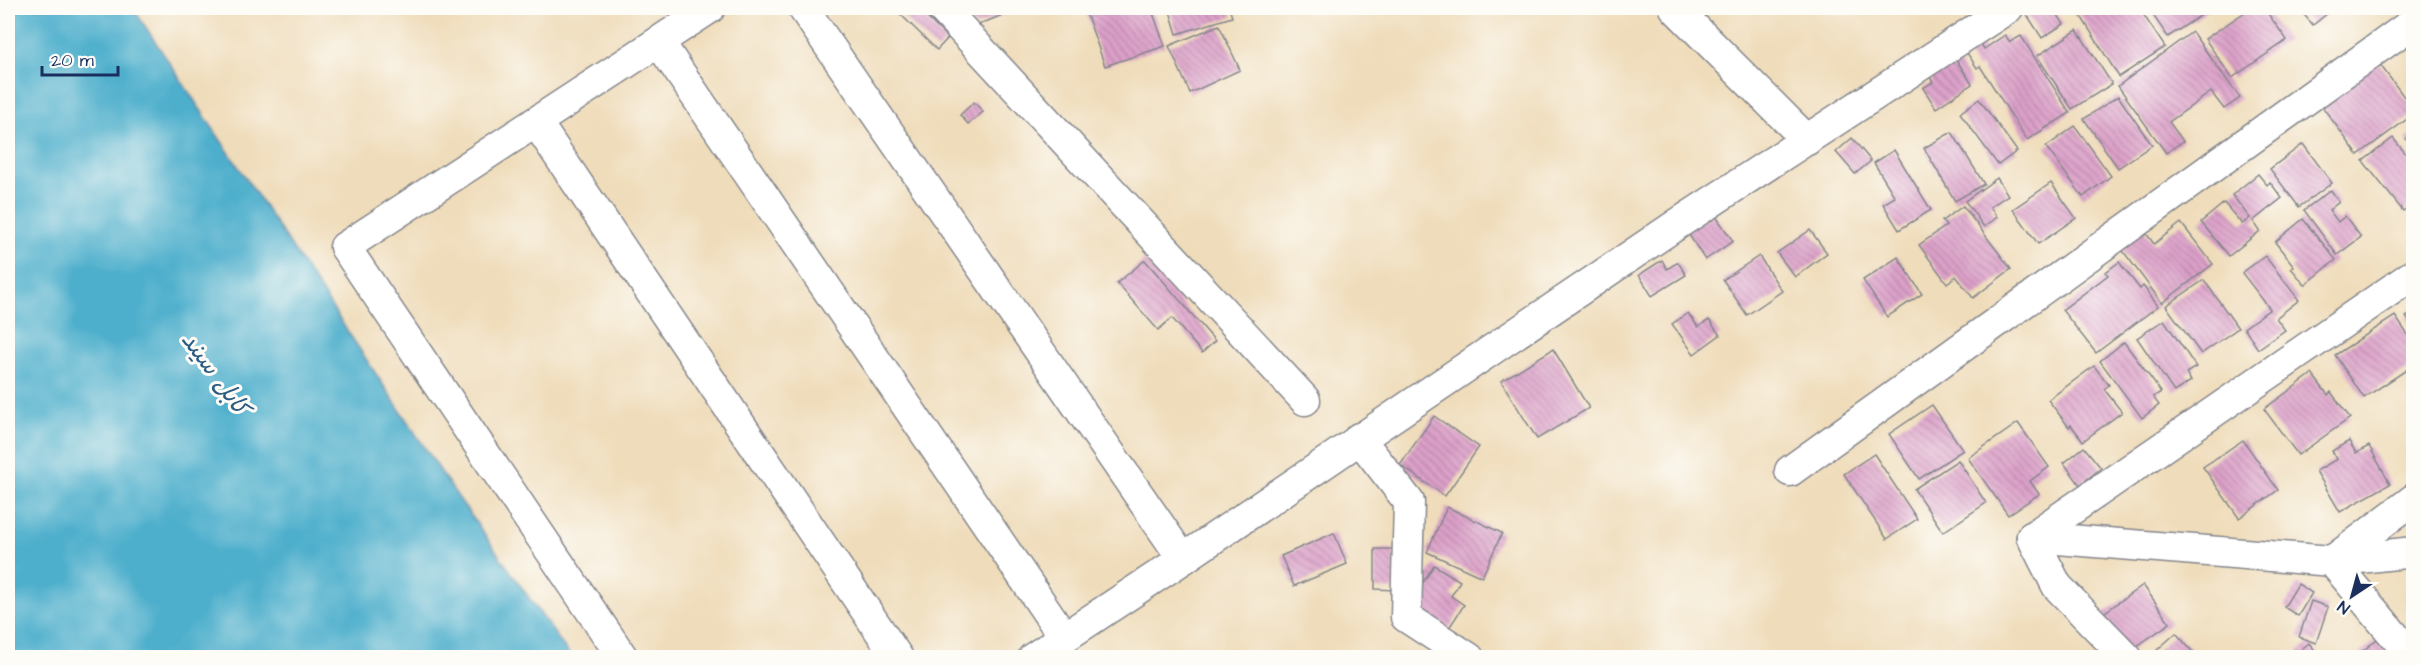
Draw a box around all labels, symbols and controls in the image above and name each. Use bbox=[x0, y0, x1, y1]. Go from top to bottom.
scale bar bbox=[42, 39, 118, 77]
text: 20 m bbox=[51, 48, 94, 73]
water label: کابل سيند bbox=[173, 325, 259, 426]
north arrow bbox=[2322, 566, 2382, 626]
text: N bbox=[2333, 595, 2354, 619]

